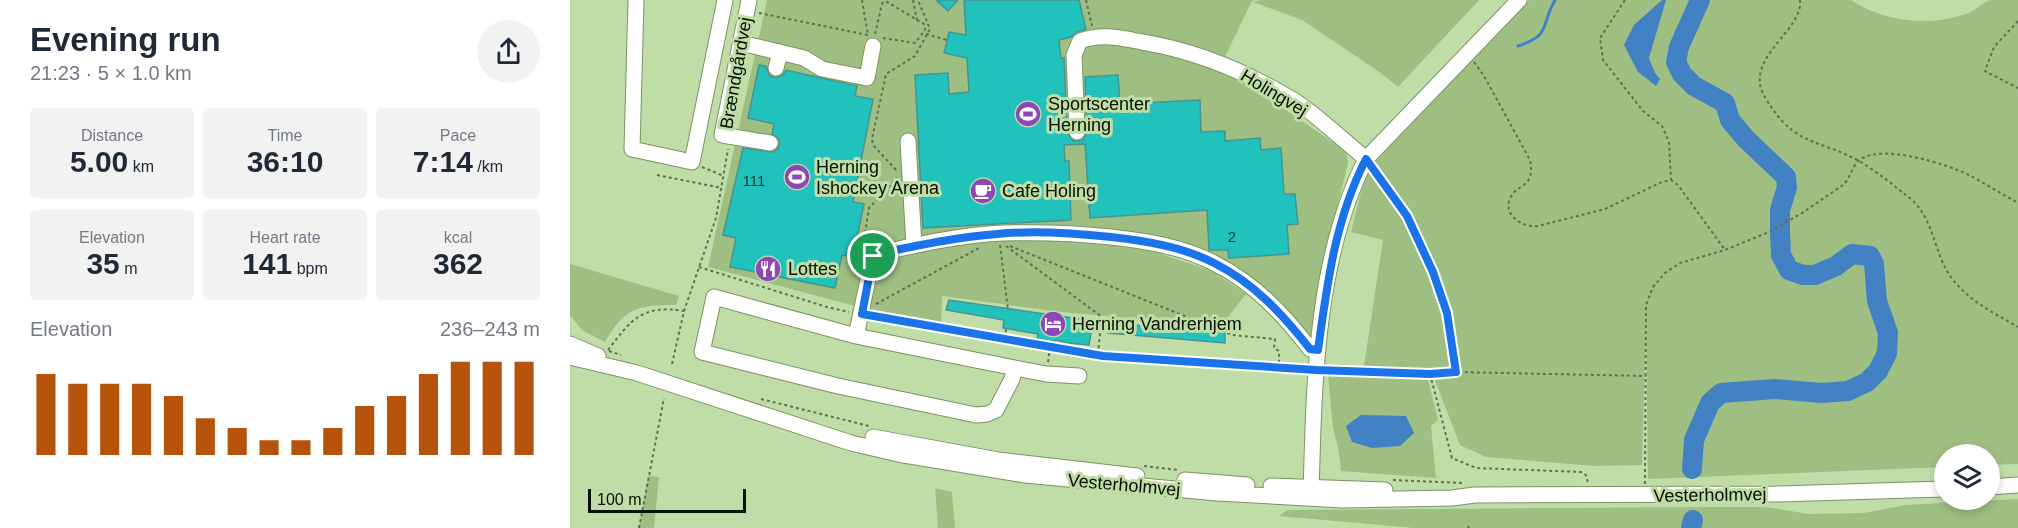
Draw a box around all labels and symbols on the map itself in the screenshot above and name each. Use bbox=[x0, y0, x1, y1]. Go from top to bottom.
street label: Brændgårdvej bbox=[716, 16, 756, 130]
street label: Holingvej bbox=[1237, 65, 1311, 121]
place label: Sportscenter Herning bbox=[1048, 94, 1150, 135]
sports icon: Sportscenter Herning bbox=[1013, 99, 1043, 129]
place label: Herning Ishockey Arena bbox=[816, 157, 940, 198]
sports icon: Herning Ishockey Arena bbox=[782, 162, 812, 192]
house number: 111 bbox=[743, 172, 765, 189]
cafe icon: Cafe Holing bbox=[968, 176, 998, 206]
place label: Cafe Holing bbox=[1002, 181, 1096, 201]
house number: 2 bbox=[1228, 228, 1236, 245]
pin bbox=[847, 230, 898, 281]
restaurant icon: Lottes bbox=[753, 254, 783, 284]
place label: Lottes bbox=[788, 259, 837, 279]
hotel icon: Herning Vandrerhjem bbox=[1038, 309, 1068, 339]
place label: Herning Vandrerhjem bbox=[1072, 314, 1242, 334]
street label: Vesterholmvej bbox=[1067, 470, 1181, 500]
street label: Vesterholmvej bbox=[1653, 484, 1767, 506]
scale bar bbox=[588, 486, 746, 514]

